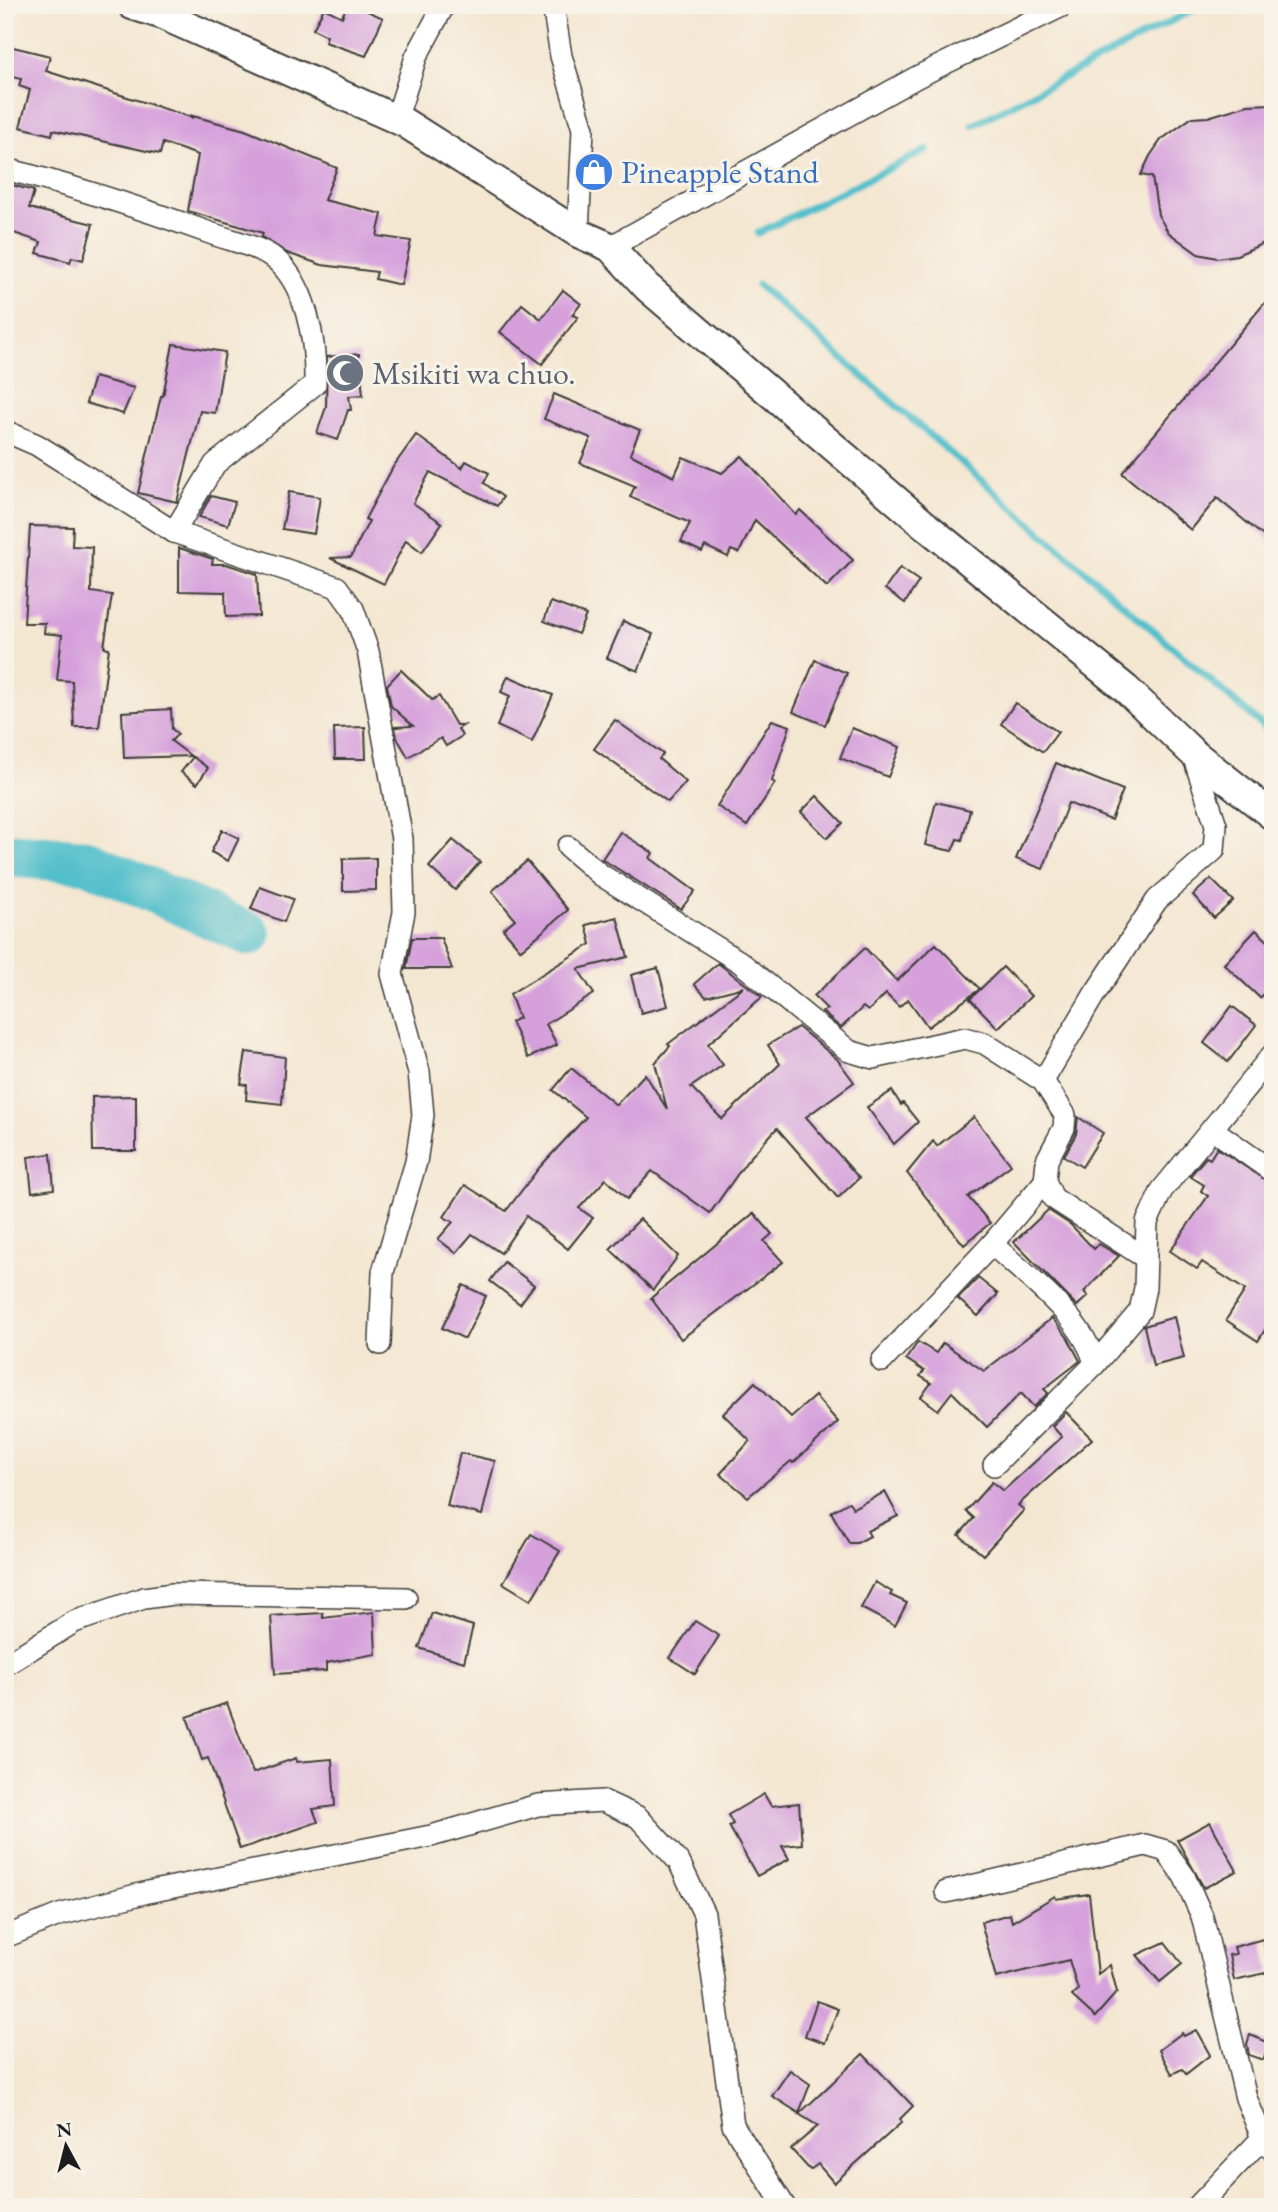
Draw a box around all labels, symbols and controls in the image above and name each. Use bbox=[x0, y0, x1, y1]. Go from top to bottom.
shop icon: Pineapple Stand bbox=[573, 151, 615, 193]
place label: Pineapple Stand bbox=[621, 151, 820, 193]
mosque icon: Msikiti wa chuo. bbox=[324, 352, 366, 394]
place label: Msikiti wa chuo. bbox=[372, 352, 576, 394]
north arrow bbox=[32, 2110, 102, 2180]
text: N bbox=[55, 2116, 74, 2143]

